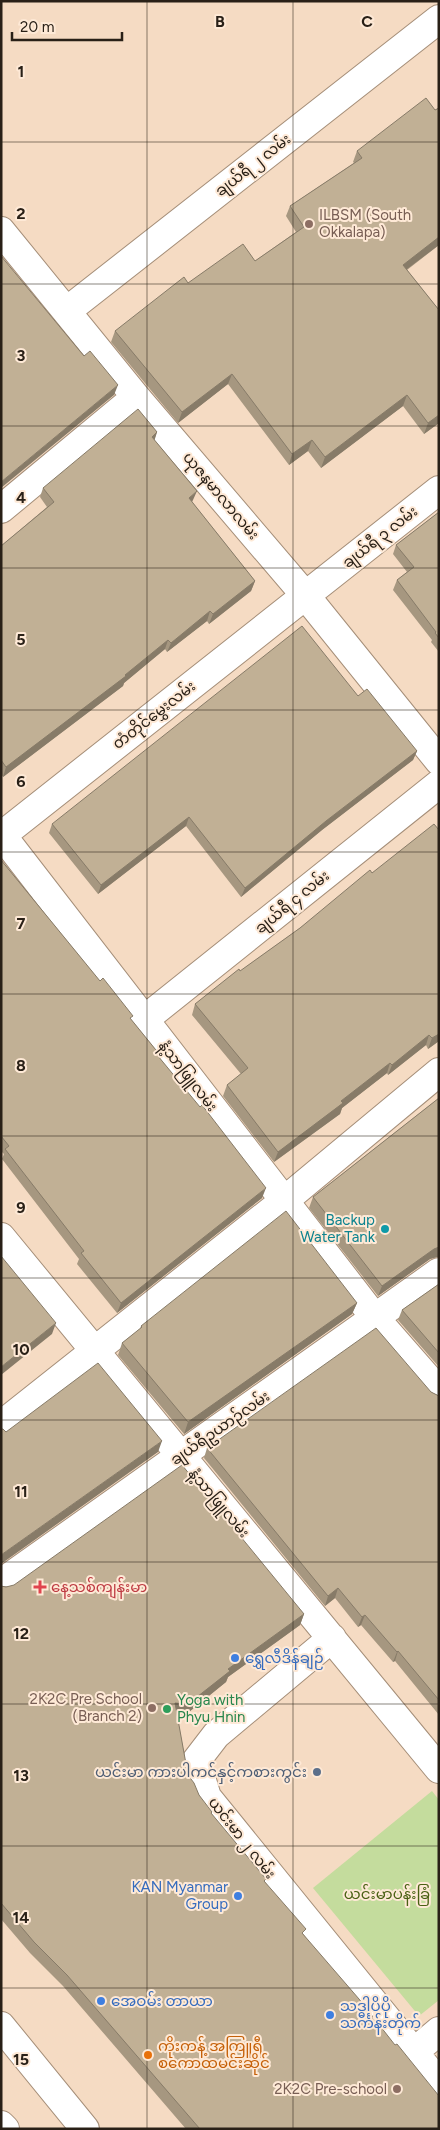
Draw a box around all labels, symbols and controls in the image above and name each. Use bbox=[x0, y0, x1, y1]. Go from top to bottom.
scale bar bbox=[12, 10, 122, 42]
text: B bbox=[215, 12, 225, 31]
text: C bbox=[361, 12, 373, 31]
text: 20 m bbox=[20, 18, 54, 36]
text: 1 bbox=[18, 62, 24, 81]
street label: ချယ်ရီ ၂ လမ်း bbox=[211, 129, 296, 202]
text: 2 bbox=[16, 204, 26, 223]
place label: ILBSM (South Okkalapa) bbox=[319, 206, 411, 241]
marker: ILBSM (South Okkalapa) bbox=[303, 218, 315, 230]
text: 3 bbox=[17, 346, 26, 365]
street label: ယုဇနမာလာလမ်း bbox=[177, 448, 264, 545]
text: 4 bbox=[16, 488, 26, 507]
street label: ချယ်ရီ ၃ လမ်း bbox=[338, 501, 423, 574]
text: 5 bbox=[16, 630, 26, 649]
street label: တံတိုင်မွှေးလမ်း bbox=[108, 676, 201, 755]
text: 6 bbox=[16, 772, 26, 791]
street label: ချယ်ရီ ၄ လမ်း bbox=[251, 866, 335, 940]
text: 7 bbox=[17, 914, 26, 933]
street label: နံ့သာဖြူလမ်း bbox=[152, 1036, 222, 1117]
text: 8 bbox=[16, 1056, 26, 1075]
text: 9 bbox=[16, 1198, 26, 1217]
place label: Backup Water Tank bbox=[300, 1211, 376, 1246]
marker: Backup Water Tank bbox=[379, 1223, 391, 1235]
text: 10 bbox=[12, 1340, 30, 1359]
street label: ချယ်ရီဥယာဉ်လမ်း bbox=[166, 1386, 275, 1471]
street label: နံ့သာဖြူလမ်း bbox=[182, 1464, 254, 1543]
text: 11 bbox=[14, 1482, 28, 1501]
place label: နေ့သစ်ကျန်းမာ bbox=[51, 1577, 147, 1599]
marker: နေ့သစ်ကျန်းမာ bbox=[33, 1580, 47, 1594]
text: 12 bbox=[13, 1624, 29, 1643]
place label: ရွှေလီဒိန်ချဉ် bbox=[245, 1648, 324, 1670]
marker: ရွှေလီဒိန်ချဉ် bbox=[229, 1652, 241, 1664]
place label: 2K2C Pre School (Branch 2) bbox=[30, 1690, 142, 1725]
place label: Yoga with Phyu Hnin bbox=[177, 1691, 245, 1726]
marker: 2K2C Pre School (Branch 2) bbox=[146, 1702, 158, 1714]
marker: Yoga with Phyu Hnin bbox=[161, 1703, 173, 1715]
place label: ယင်းမာ ကားပါကင်နှင့်ကစားကွင်း bbox=[95, 1762, 307, 1784]
text: 13 bbox=[13, 1766, 29, 1785]
marker: ယင်းမာ ကားပါကင်နှင့်ကစားကွင်း bbox=[311, 1766, 323, 1778]
street label: ယင်းမာ ၂ လမ်း bbox=[202, 1793, 280, 1884]
place label: KAN Myanmar Group bbox=[131, 1878, 228, 1913]
park label: ယင်းမာပန်းခြံ bbox=[344, 1884, 430, 1906]
marker: KAN Myanmar Group bbox=[232, 1890, 244, 1902]
text: 14 bbox=[13, 1908, 29, 1927]
place label: အေဝမ်း တာယာ bbox=[111, 1991, 213, 2010]
marker: အေဝမ်း တာယာ bbox=[95, 1995, 107, 2007]
place label: သဒ္ဓါပိုပို သင်္ကန်းတိုက် bbox=[340, 1996, 421, 2035]
marker: သဒ္ဓါပိုပို သင်္ကန်းတိုက် bbox=[324, 2009, 336, 2021]
place label: ကိုးကန့် အကြူရီ စကောထမင်းဆိုင် bbox=[158, 2036, 270, 2075]
marker: ကိုးကန့် အကြူရီ စကောထမင်းဆိုင် bbox=[142, 2049, 154, 2061]
text: 15 bbox=[13, 2050, 29, 2069]
place label: 2K2C Pre-school bbox=[274, 2080, 387, 2098]
marker: 2K2C Pre-school bbox=[391, 2083, 403, 2095]

